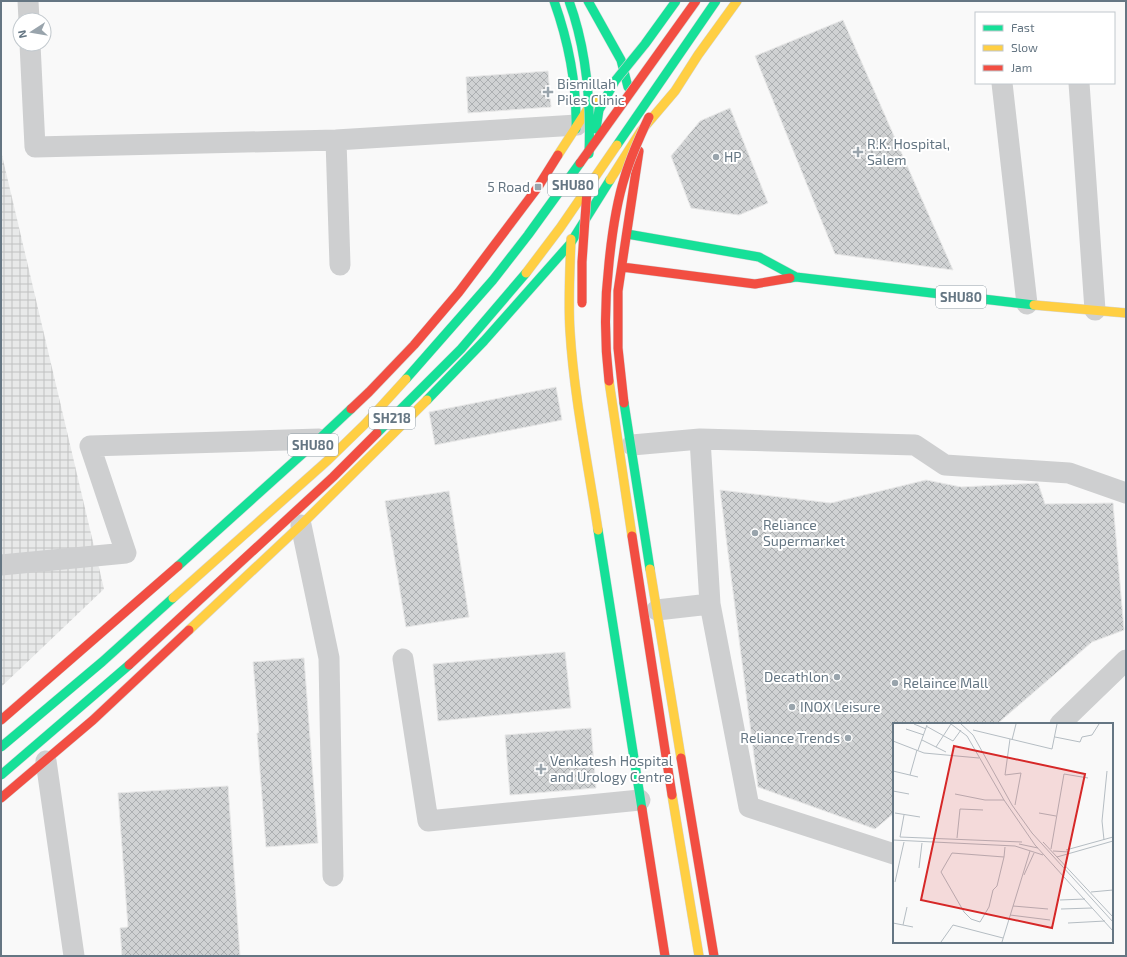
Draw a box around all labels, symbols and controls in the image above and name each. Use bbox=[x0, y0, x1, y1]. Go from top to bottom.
north arrow bbox=[12, 12, 52, 52]
legend bbox=[975, 12, 1115, 84]
text: Fast bbox=[1011, 20, 1035, 34]
text: N bbox=[15, 29, 29, 39]
text: Slow bbox=[1011, 40, 1038, 54]
text: Jam bbox=[1011, 60, 1032, 74]
place label: Bismillah Piles Clinic bbox=[557, 75, 625, 108]
marker: Bismillah Piles Clinic bbox=[542, 86, 554, 98]
place label: R.K. Hospital, Salem bbox=[867, 135, 950, 168]
marker: R.K. Hospital, Salem bbox=[852, 146, 864, 158]
place label: HP bbox=[724, 148, 742, 165]
marker: HP bbox=[711, 152, 721, 162]
road number: SHU80 bbox=[548, 174, 598, 196]
place label: 5 Road bbox=[487, 178, 530, 195]
marker: 5 Road bbox=[533, 182, 543, 192]
road number: SHU80 bbox=[936, 286, 986, 308]
road number: SH218 bbox=[369, 407, 415, 429]
road number: SHU80 bbox=[288, 434, 338, 456]
place label: Reliance Supermarket bbox=[763, 516, 845, 549]
marker: Reliance Supermarket bbox=[750, 528, 760, 538]
place label: Decathlon bbox=[764, 668, 829, 685]
marker: Decathlon bbox=[832, 672, 842, 682]
place label: Relaince Mall bbox=[903, 674, 989, 691]
marker: Relaince Mall bbox=[890, 678, 900, 688]
place label: INOX Leisure bbox=[800, 698, 880, 715]
marker: INOX Leisure bbox=[787, 702, 797, 712]
inset map bbox=[893, 723, 1113, 943]
place label: Reliance Trends bbox=[740, 729, 840, 746]
marker: Reliance Trends bbox=[843, 733, 853, 743]
place label: Venkatesh Hospital and Urology Centre bbox=[550, 752, 674, 785]
marker: Venkatesh Hospital and Urology Centre bbox=[535, 763, 547, 775]

